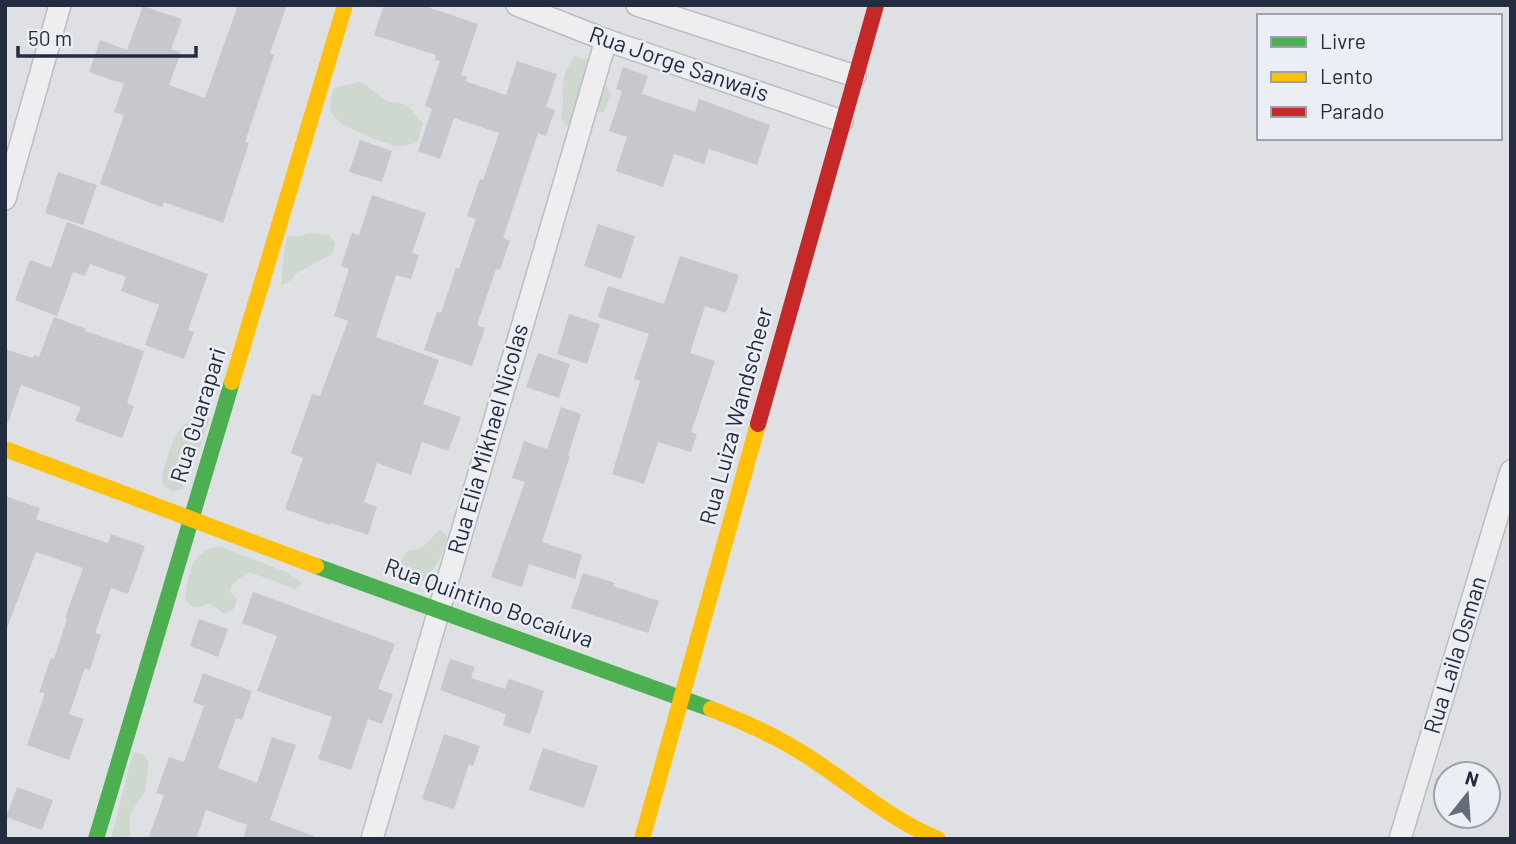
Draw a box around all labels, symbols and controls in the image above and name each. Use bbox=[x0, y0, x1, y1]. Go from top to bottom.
scale bar bbox=[18, 14, 196, 58]
legend bbox=[1257, 14, 1502, 140]
street label: Rua Jorge Sanwais bbox=[586, 19, 773, 107]
text: 50 m bbox=[28, 25, 72, 50]
text: Livre bbox=[1320, 28, 1366, 53]
text: Lento bbox=[1320, 63, 1373, 88]
text: Parado bbox=[1320, 98, 1384, 123]
street label: Rua Luiza Wandscheer bbox=[692, 303, 778, 528]
street label: Rua Elia Mikhael Nicolas bbox=[441, 320, 533, 557]
street label: Rua Guarapari bbox=[163, 344, 231, 486]
street label: Rua Quintino Bocaíuva bbox=[381, 551, 598, 653]
street label: Rua Laila Osman bbox=[1417, 572, 1491, 737]
north arrow bbox=[1432, 760, 1502, 830]
text: N bbox=[1463, 765, 1482, 791]

